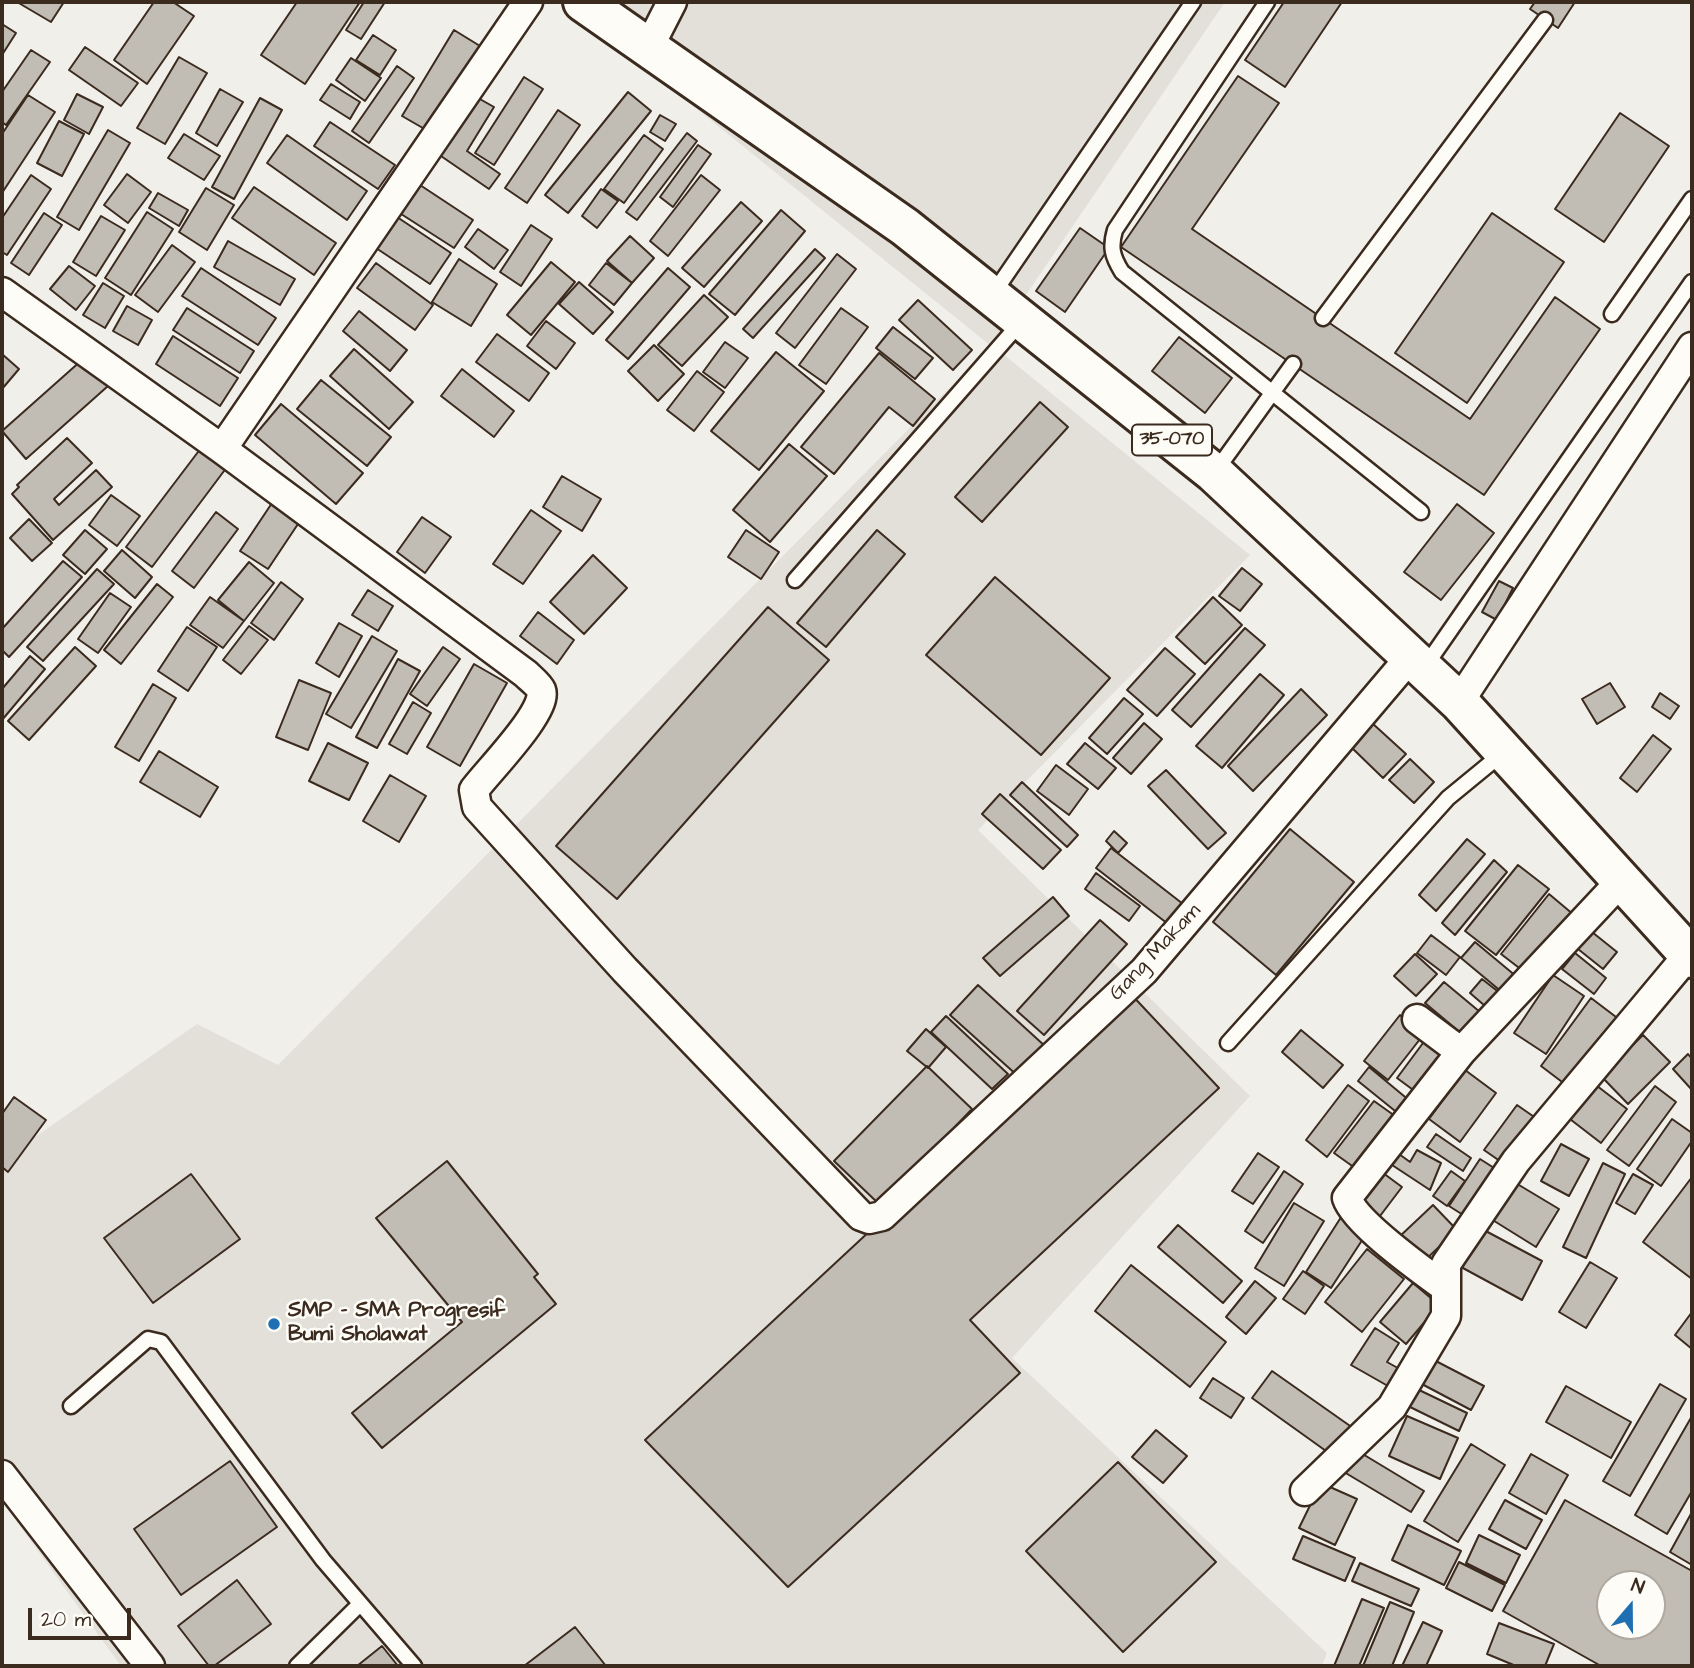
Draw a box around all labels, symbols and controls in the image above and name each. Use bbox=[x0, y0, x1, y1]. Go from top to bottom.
road number: 35-070 bbox=[1132, 424, 1212, 456]
street label: Gang Makam bbox=[1105, 899, 1207, 1007]
place label: SMP - SMA Progresif Bumi Sholawat bbox=[288, 1299, 505, 1349]
marker: SMP - SMA Progresif Bumi Sholawat bbox=[266, 1316, 282, 1332]
north arrow bbox=[1596, 1570, 1666, 1640]
text: N bbox=[1627, 1572, 1648, 1601]
scale bar bbox=[32, 1594, 135, 1638]
text: 20 m bbox=[41, 1605, 91, 1634]

